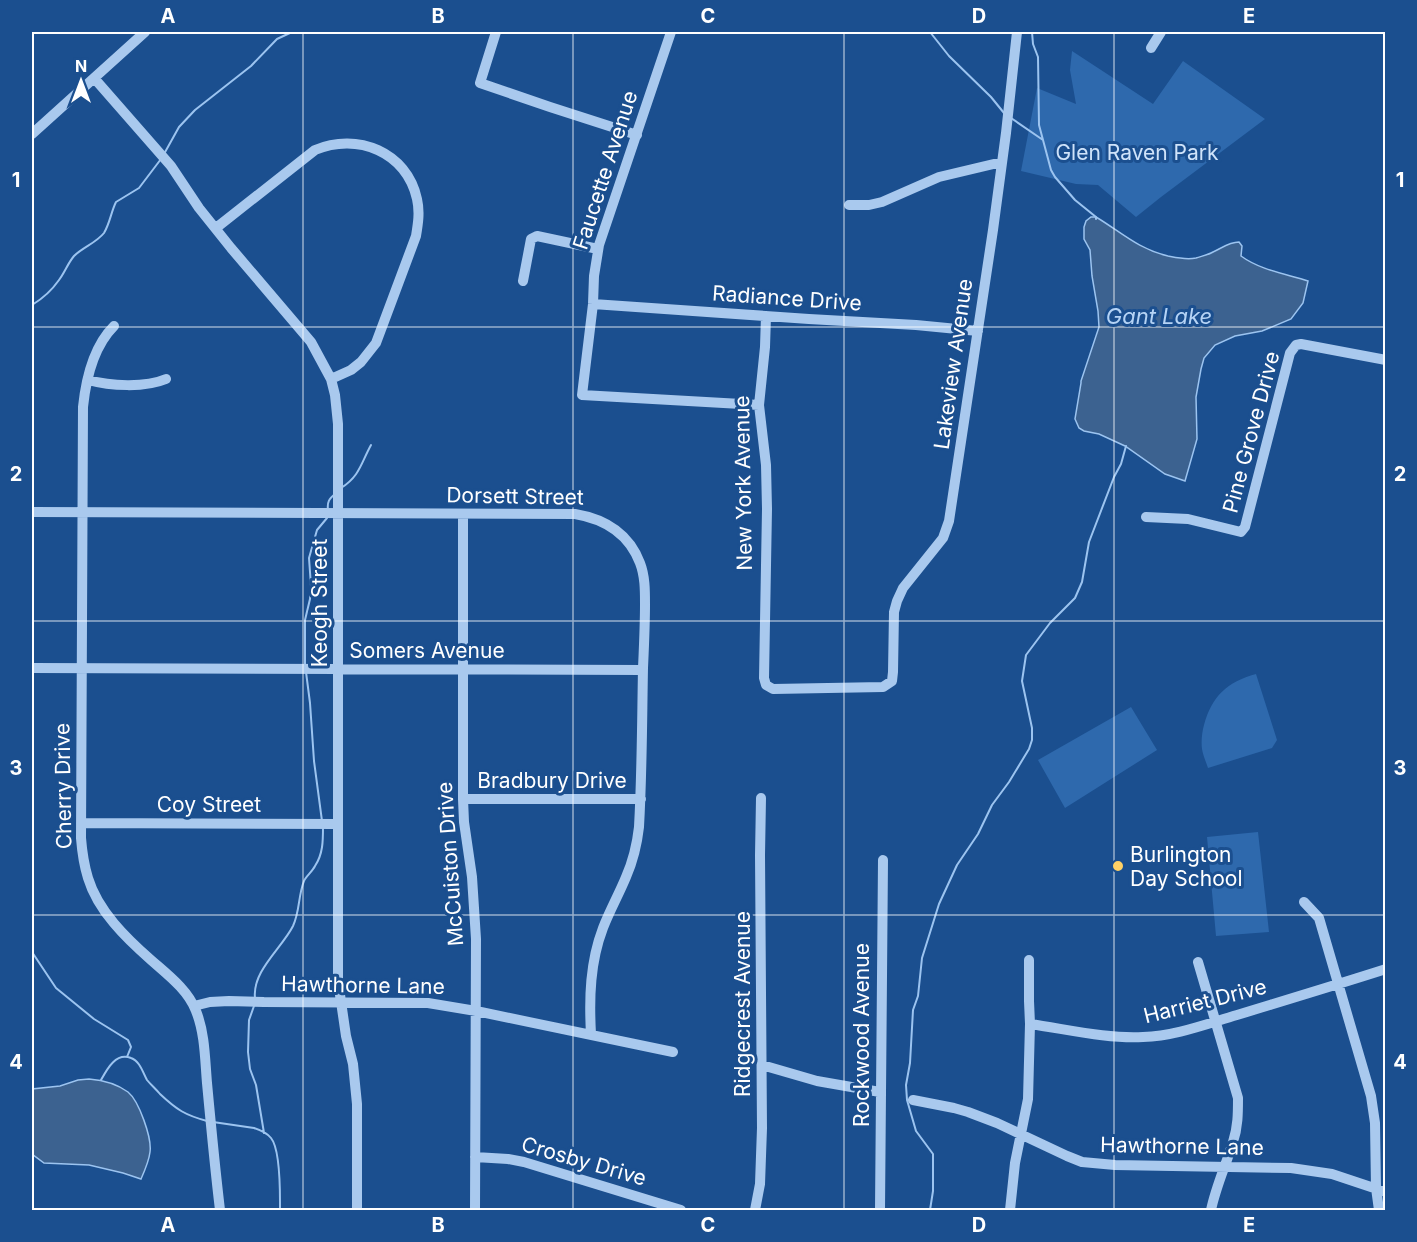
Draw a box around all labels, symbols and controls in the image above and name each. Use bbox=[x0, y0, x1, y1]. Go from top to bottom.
text: A bbox=[161, 4, 176, 28]
text: B bbox=[431, 4, 445, 28]
text: C bbox=[701, 4, 715, 28]
text: D bbox=[972, 4, 986, 28]
text: E bbox=[1243, 4, 1255, 28]
north arrow bbox=[51, 51, 111, 111]
text: N bbox=[75, 56, 87, 76]
street label: Faucette Avenue bbox=[568, 88, 642, 252]
park label: Glen Raven Park bbox=[1055, 140, 1219, 165]
text: 1 bbox=[12, 168, 20, 192]
text: 1 bbox=[1396, 168, 1404, 192]
street label: Lakeview Avenue bbox=[929, 277, 977, 451]
street label: Radiance Drive bbox=[712, 280, 862, 316]
water label: Gant Lake bbox=[1106, 303, 1212, 329]
street label: Pine Grove Drive bbox=[1217, 349, 1285, 515]
street label: New York Avenue bbox=[729, 395, 757, 571]
text: 2 bbox=[10, 462, 22, 486]
text: 2 bbox=[1394, 462, 1406, 486]
street label: Dorsett Street bbox=[446, 482, 584, 510]
street label: Keogh Street bbox=[307, 539, 332, 667]
street label: Somers Avenue bbox=[349, 638, 505, 663]
street label: Cherry Drive bbox=[49, 723, 77, 849]
text: 3 bbox=[10, 756, 22, 780]
text: 3 bbox=[1394, 756, 1406, 780]
street label: Bradbury Drive bbox=[477, 768, 627, 793]
street label: McCuiston Drive bbox=[432, 781, 468, 947]
street label: Coy Street bbox=[157, 792, 261, 817]
place label: Burlington Day School bbox=[1130, 842, 1243, 891]
marker: Burlington Day School bbox=[1111, 859, 1125, 873]
street label: Ridgecrest Avenue bbox=[730, 911, 755, 1097]
street label: Rockwood Avenue bbox=[849, 943, 874, 1127]
street label: Hawthorne Lane bbox=[281, 971, 445, 999]
street label: Harriet Drive bbox=[1141, 974, 1269, 1028]
text: 4 bbox=[9, 1050, 23, 1074]
text: 4 bbox=[1393, 1050, 1407, 1074]
street label: Crosby Drive bbox=[519, 1131, 649, 1191]
street label: Hawthorne Lane bbox=[1100, 1132, 1264, 1160]
text: A bbox=[161, 1213, 176, 1237]
text: B bbox=[431, 1213, 445, 1237]
text: C bbox=[701, 1213, 715, 1237]
text: D bbox=[972, 1213, 986, 1237]
text: E bbox=[1243, 1213, 1255, 1237]

